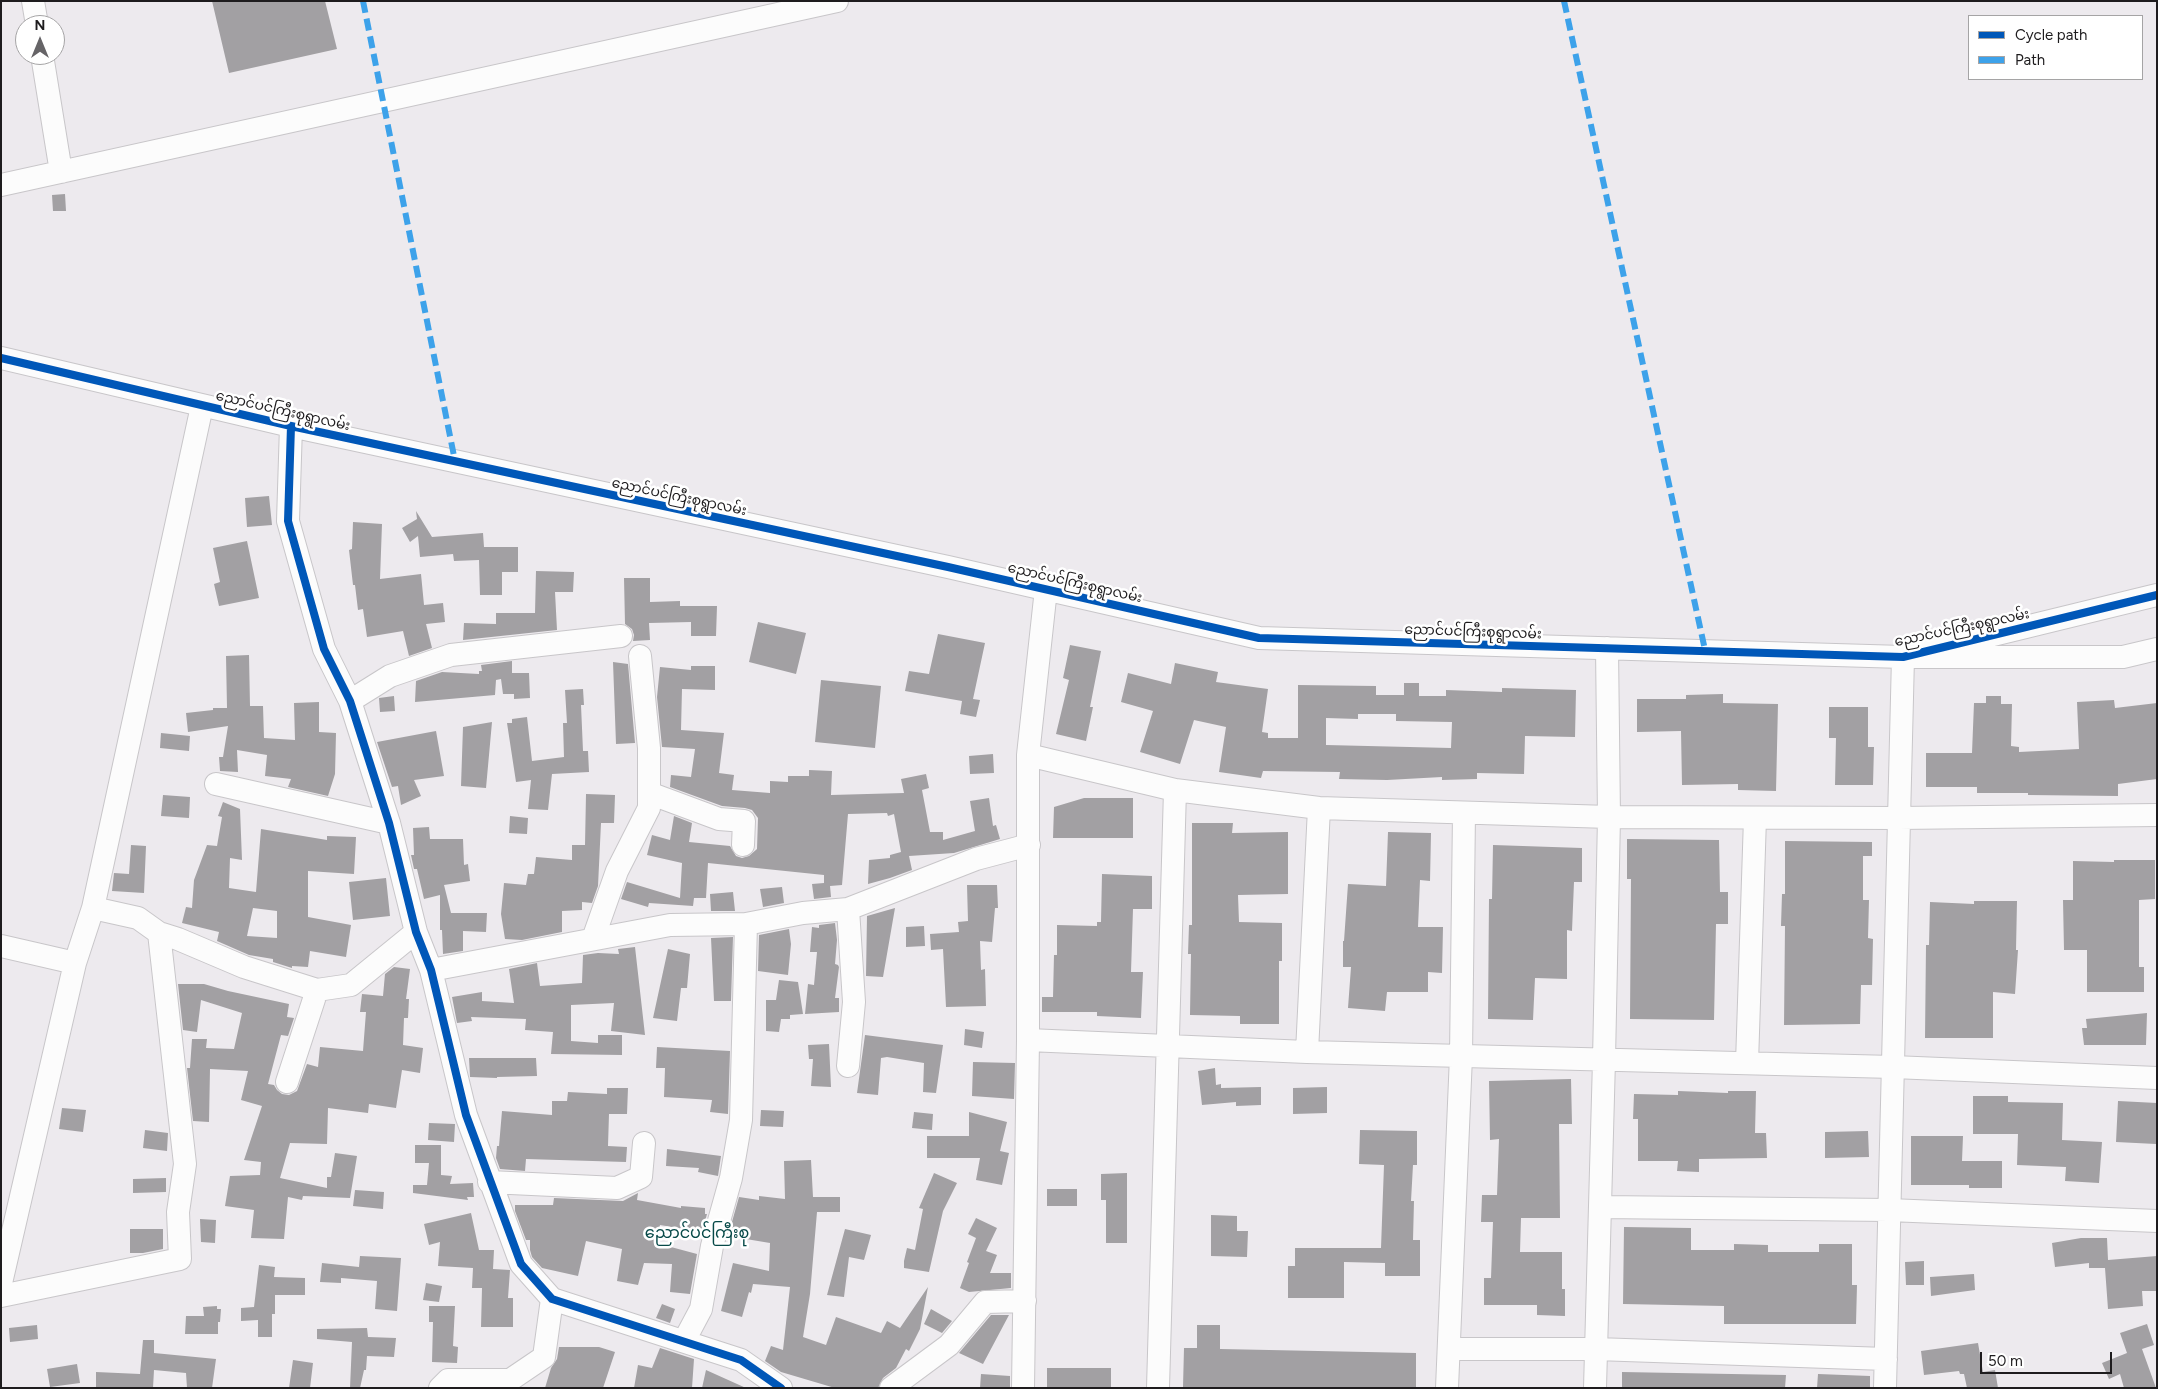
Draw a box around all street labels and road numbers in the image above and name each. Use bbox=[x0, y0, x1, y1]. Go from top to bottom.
street label: ညောင်ပင်ကြီးစုရွာလမ်း bbox=[214, 387, 352, 435]
street label: ညောင်ပင်ကြီးစုရွာလမ်း bbox=[610, 474, 748, 520]
street label: ညောင်ပင်ကြီးစုရွာလမ်း bbox=[1006, 559, 1144, 607]
street label: ညောင်ပင်ကြီးစုရွာလမ်း bbox=[1893, 605, 2031, 651]
street label: ညောင်ပင်ကြီးစုရွာလမ်း bbox=[1404, 621, 1542, 643]

